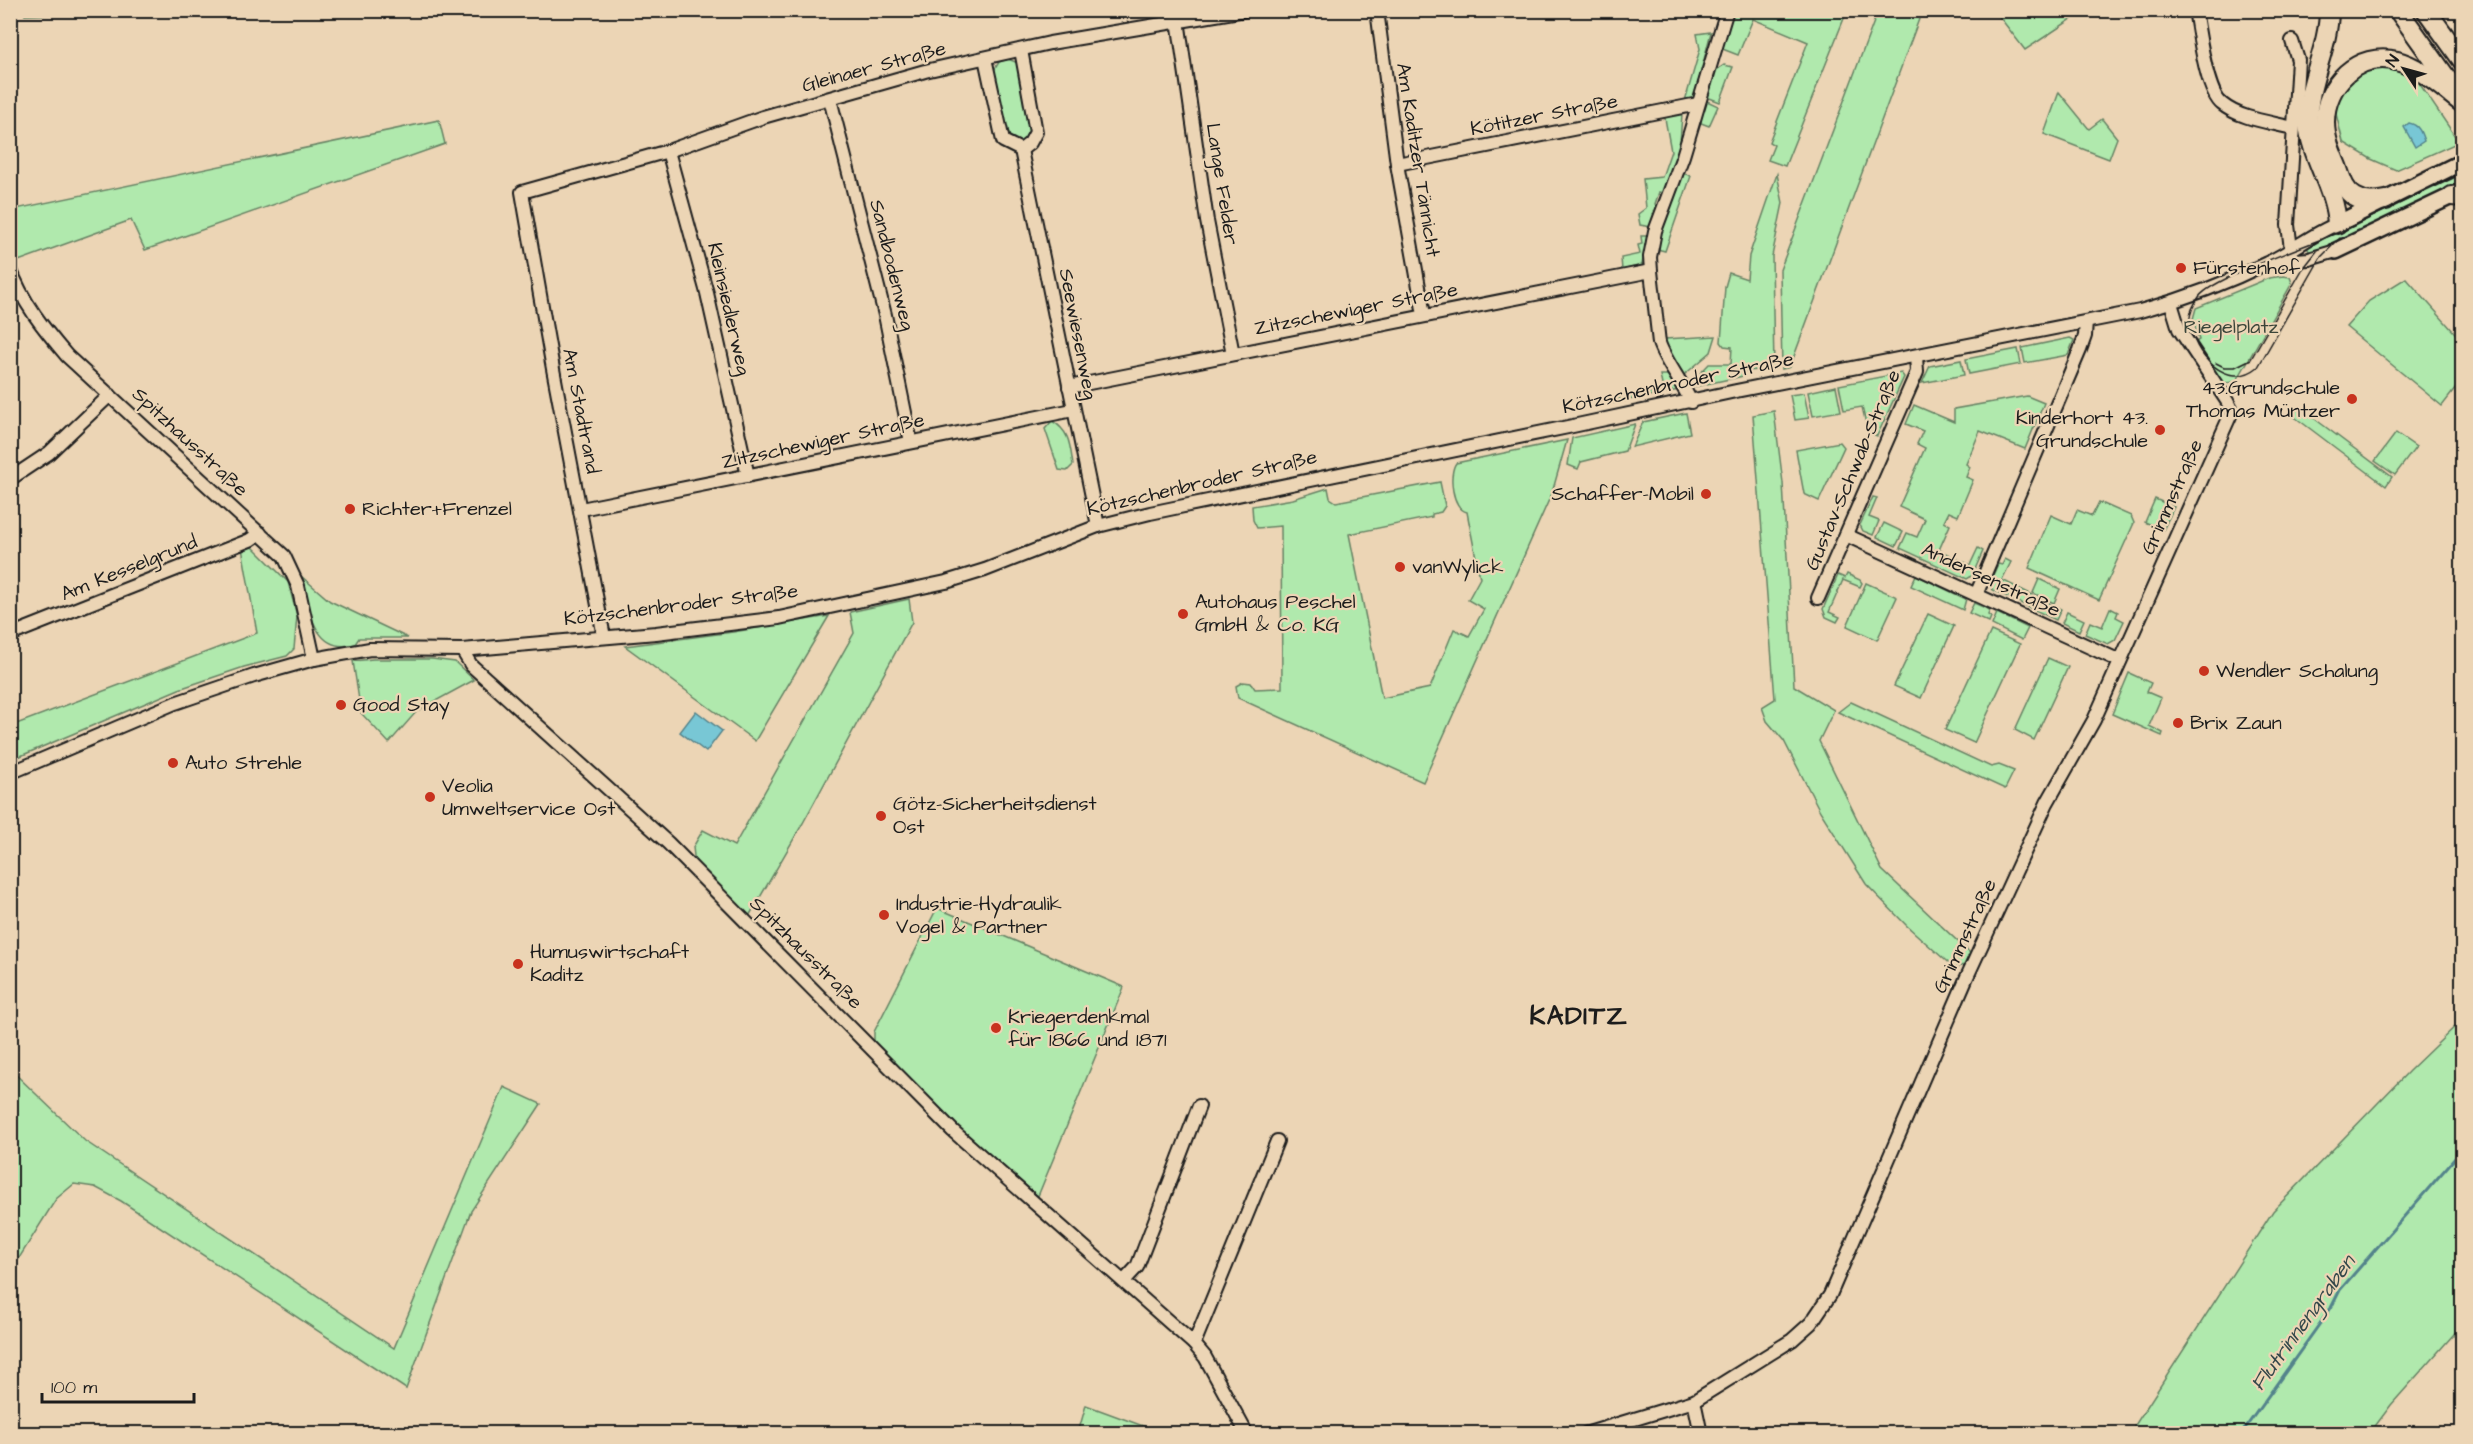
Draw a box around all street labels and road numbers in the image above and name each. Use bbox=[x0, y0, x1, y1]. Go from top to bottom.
street label: Gleinaer Straße bbox=[799, 34, 949, 100]
street label: Am Kaditzer Tännicht bbox=[1389, 61, 1447, 259]
street label: Kötitzer Straße bbox=[1468, 87, 1620, 143]
street label: Lange Felder bbox=[1198, 121, 1245, 247]
street label: Sandbodenweg bbox=[861, 197, 922, 334]
street label: Kleinsiedlerweg bbox=[699, 240, 758, 378]
street label: Seewiesenweg bbox=[1051, 266, 1104, 402]
street label: Zitzschewiger Straße bbox=[1252, 276, 1460, 343]
street label: Kötzschenbroder Straße bbox=[1560, 345, 1796, 421]
street label: Am Stadtrand bbox=[555, 346, 607, 476]
street label: Gustav-Schwab-Straße bbox=[1798, 365, 1908, 575]
street label: Spitzhausstraße bbox=[126, 381, 254, 503]
street label: Zitzschewiger Straße bbox=[719, 406, 927, 477]
street label: Grimmstraße bbox=[2134, 435, 2210, 559]
street label: Kötzschenbroder Straße bbox=[1084, 443, 1320, 523]
street label: Am Kesselgrund bbox=[56, 528, 202, 609]
street label: Andersenstraße bbox=[1917, 536, 2065, 624]
street label: Kötzschenbroder Straße bbox=[562, 577, 800, 633]
street label: Grimmstraße bbox=[1926, 874, 2004, 998]
street label: Spitzhausstraße bbox=[743, 890, 869, 1016]

